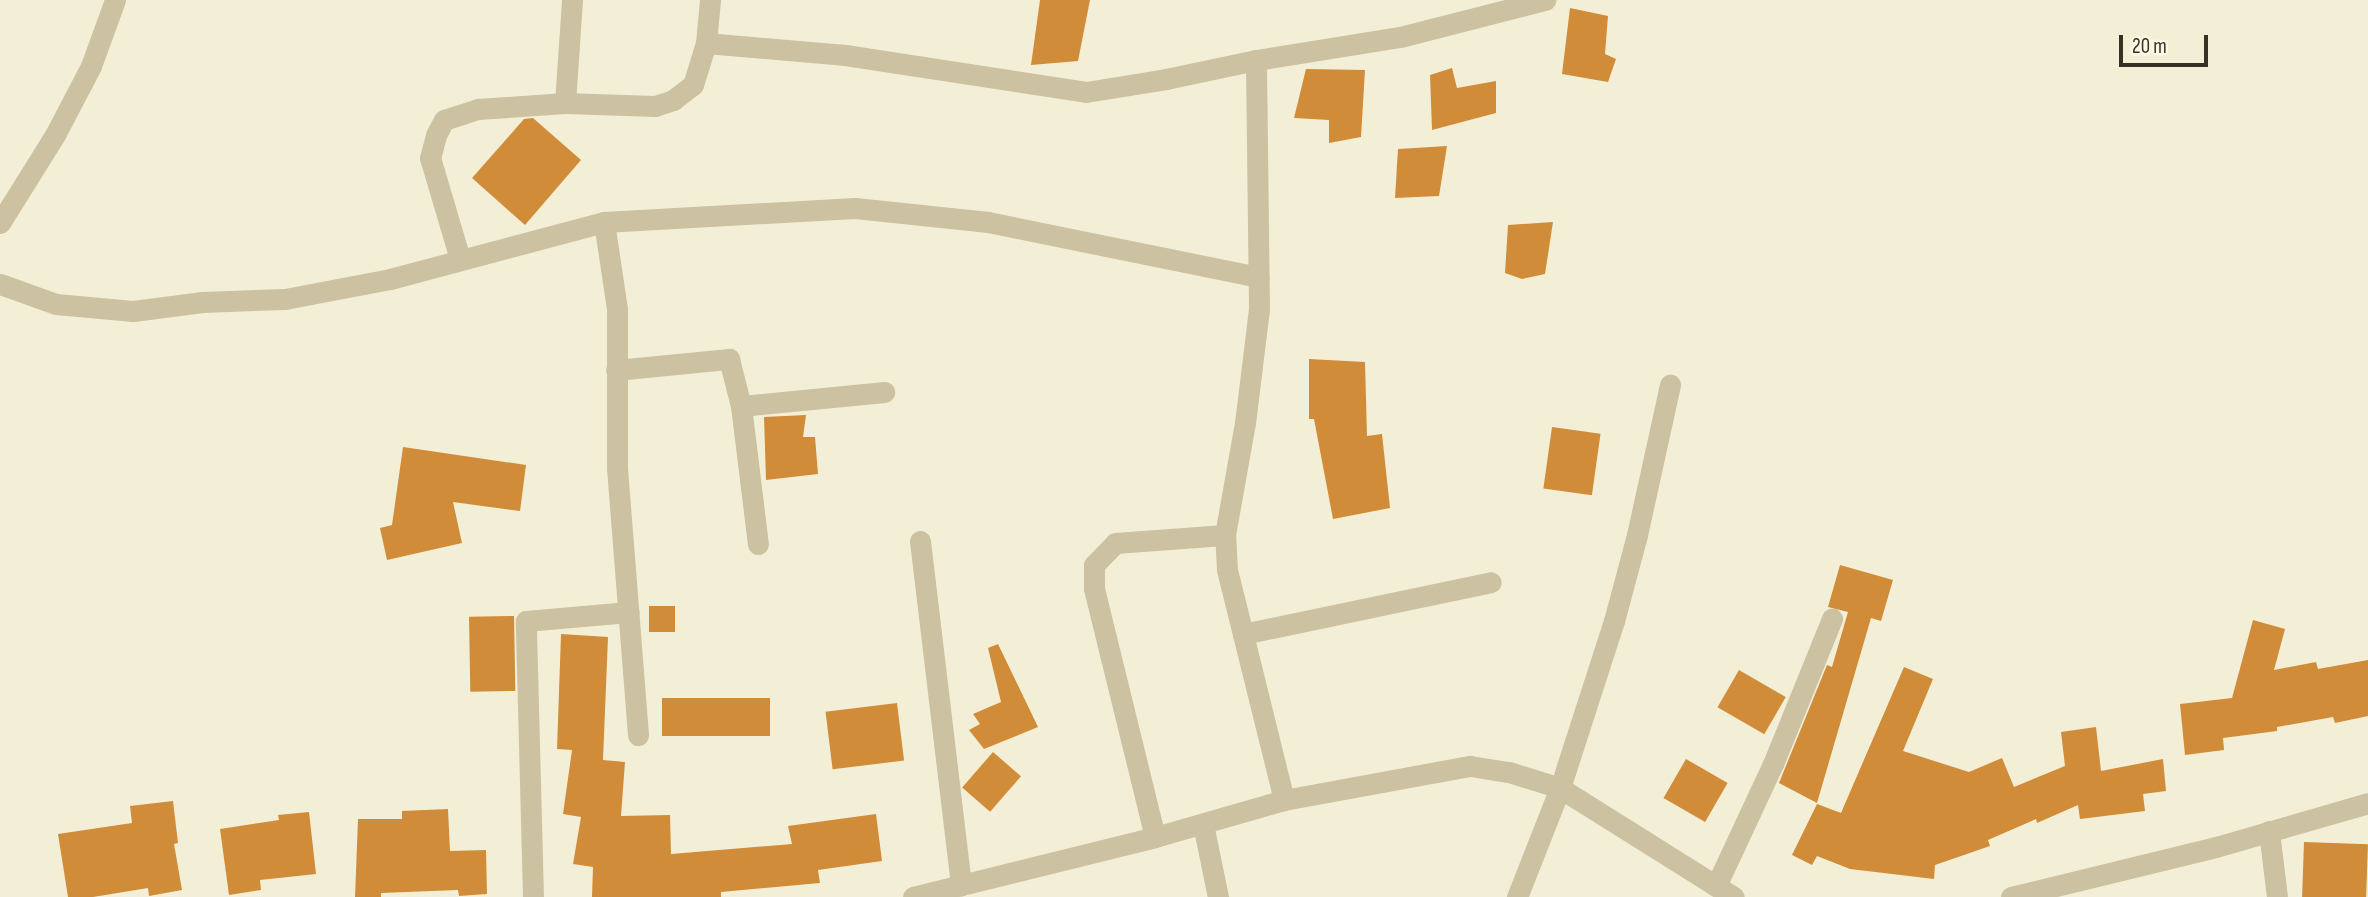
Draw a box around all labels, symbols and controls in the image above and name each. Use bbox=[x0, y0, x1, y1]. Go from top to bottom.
scale bar bbox=[2123, 21, 2212, 65]
text: 20 m bbox=[2132, 34, 2167, 59]

